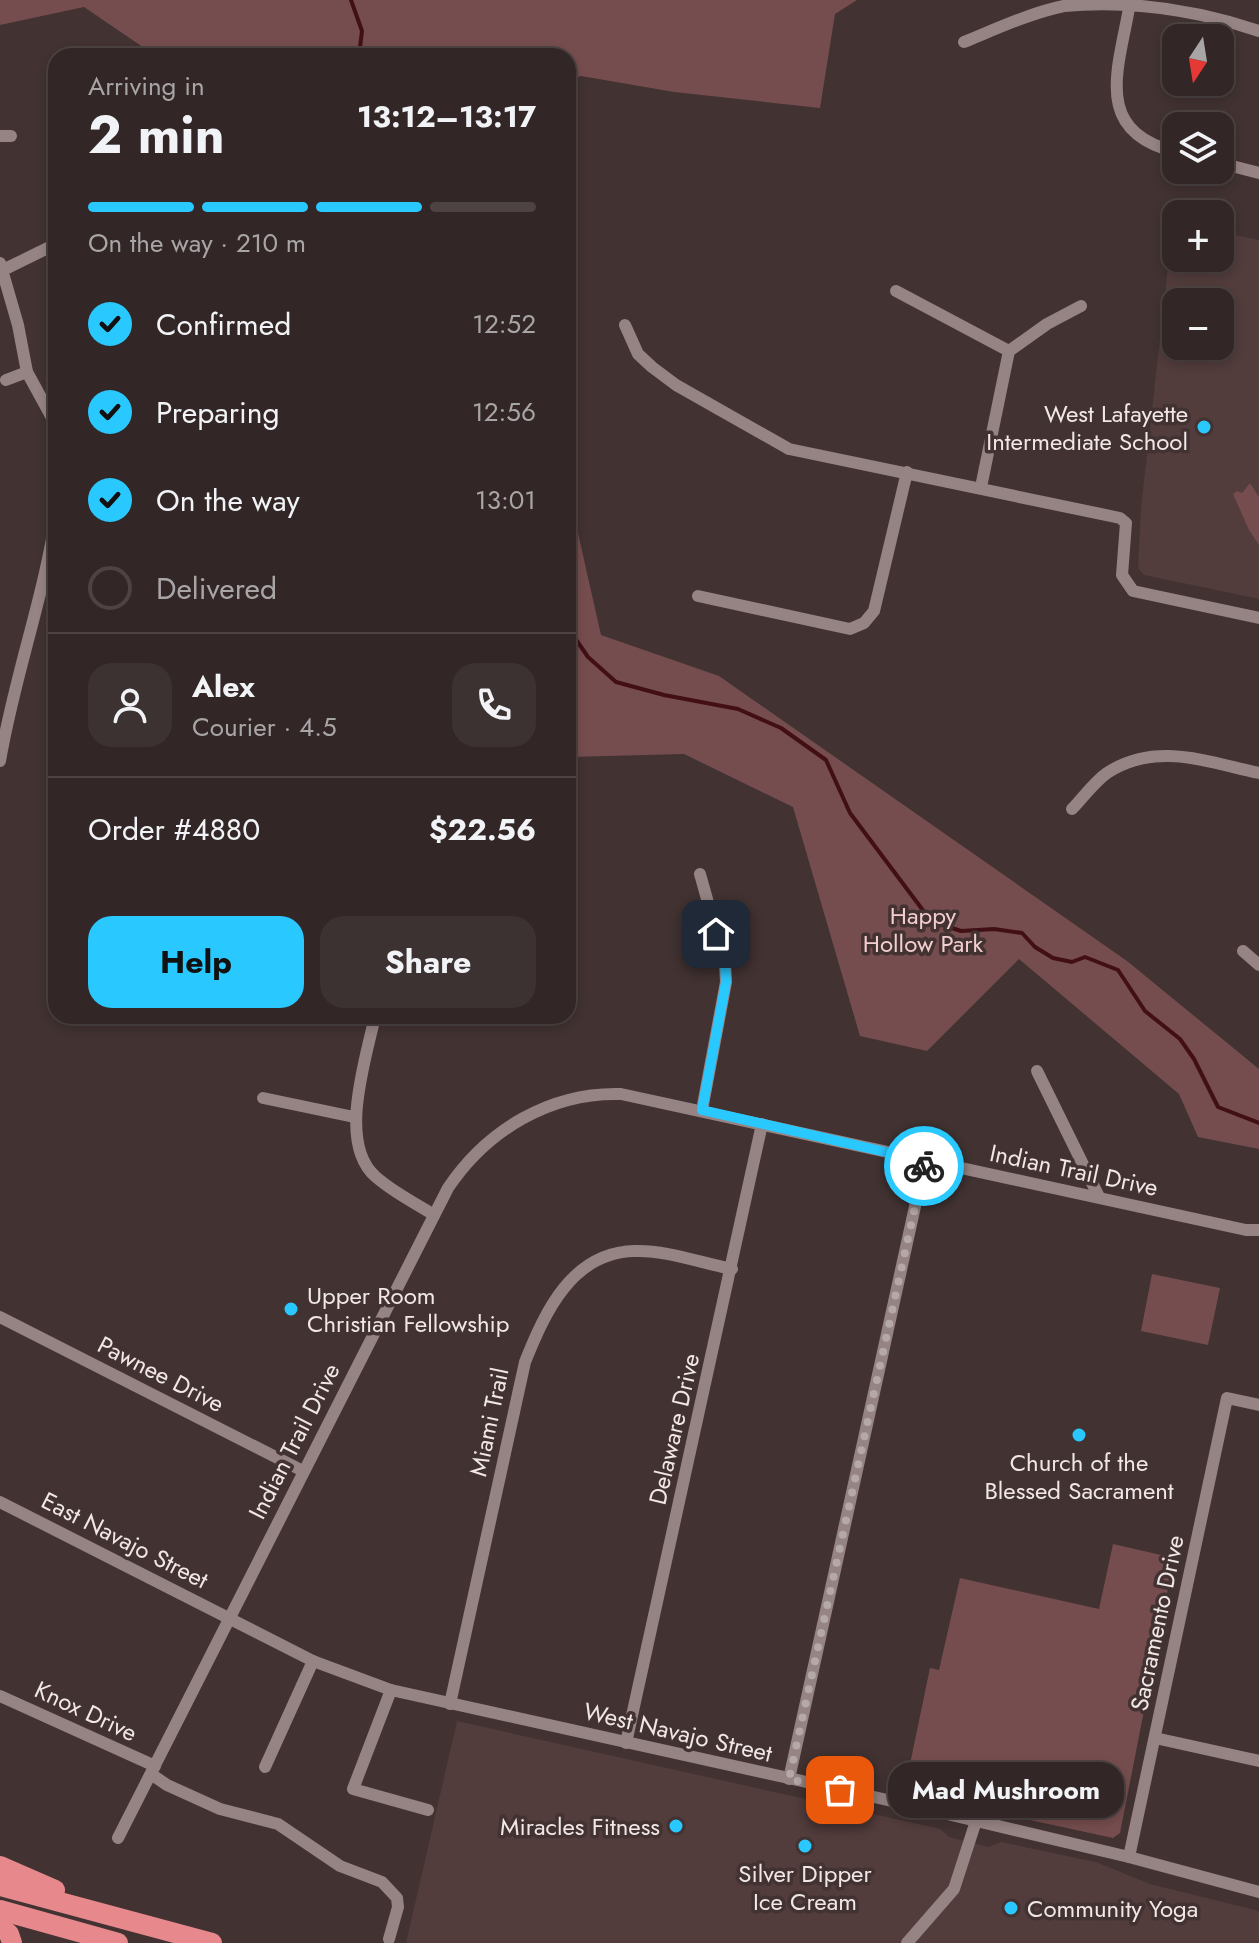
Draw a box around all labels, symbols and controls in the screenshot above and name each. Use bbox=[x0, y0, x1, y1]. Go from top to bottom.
north arrow bbox=[1162, 24, 1234, 96]
map controls bbox=[1162, 24, 1234, 360]
text: Arriving in bbox=[88, 67, 205, 105]
text: 13:12–13:17 bbox=[357, 95, 536, 138]
text: 2 min bbox=[88, 97, 225, 173]
button: layers bbox=[1162, 112, 1234, 184]
button: + bbox=[1162, 200, 1234, 272]
text: On the way · 210 m bbox=[88, 224, 306, 262]
button: − bbox=[1162, 288, 1234, 360]
icon: check bbox=[88, 302, 132, 346]
text: Confirmed bbox=[156, 303, 291, 346]
text: 12:52 bbox=[472, 305, 536, 343]
icon: check bbox=[88, 390, 132, 434]
text: Preparing bbox=[156, 391, 280, 434]
text: 12:56 bbox=[472, 393, 536, 431]
place label: West Lafayette Intermediate School bbox=[986, 396, 1188, 459]
marker: West Lafayette Intermediate School bbox=[1195, 418, 1213, 436]
icon: check bbox=[88, 478, 132, 522]
text: On the way bbox=[156, 479, 300, 522]
text: 13:01 bbox=[475, 481, 536, 519]
text: Delivered bbox=[156, 567, 277, 610]
button: person bbox=[88, 663, 172, 747]
button: phone bbox=[452, 663, 536, 747]
text: Alex bbox=[192, 665, 255, 708]
text: Courier · 4.5 bbox=[192, 708, 337, 746]
text: Order #4880 bbox=[88, 808, 260, 851]
text: $22.56 bbox=[429, 808, 536, 851]
park label: Happy Hollow Park bbox=[863, 898, 984, 961]
pin bbox=[682, 900, 750, 968]
icon: home bbox=[694, 912, 738, 956]
button: Help bbox=[88, 916, 304, 1008]
button: Share bbox=[320, 916, 536, 1008]
courier bbox=[884, 1126, 964, 1206]
street label: Indian Trail Drive bbox=[987, 1135, 1161, 1205]
icon: bike bbox=[902, 1144, 946, 1188]
place label: Upper Room Christian Fellowship bbox=[307, 1278, 509, 1341]
marker: Upper Room Christian Fellowship bbox=[282, 1300, 300, 1318]
street label: Pawnee Drive bbox=[92, 1327, 230, 1421]
street label: Delaware Drive bbox=[640, 1350, 708, 1508]
street label: Indian Trail Drive bbox=[240, 1357, 348, 1525]
street label: Miami Trail bbox=[460, 1364, 518, 1480]
marker: Church of the Blessed Sacrament bbox=[1070, 1426, 1088, 1444]
place label: Church of the Blessed Sacrament bbox=[984, 1445, 1174, 1508]
street label: East Navajo Street bbox=[35, 1483, 215, 1597]
street label: Sacramento Drive bbox=[1121, 1532, 1193, 1714]
street label: Knox Drive bbox=[29, 1672, 143, 1750]
street label: West Navajo Street bbox=[580, 1693, 776, 1771]
pin bbox=[806, 1756, 874, 1824]
callout: Mad Mushroom bbox=[888, 1762, 1124, 1818]
icon: bag bbox=[818, 1768, 862, 1812]
text: Mad Mushroom bbox=[912, 1771, 1100, 1809]
place label: Miracles Fitness bbox=[500, 1809, 660, 1844]
marker: Miracles Fitness bbox=[667, 1817, 685, 1835]
marker: Silver Dipper Ice Cream bbox=[796, 1837, 814, 1855]
place label: Silver Dipper Ice Cream bbox=[738, 1856, 872, 1919]
place label: Community Yoga bbox=[1027, 1891, 1198, 1926]
marker: Community Yoga bbox=[1002, 1899, 1020, 1917]

